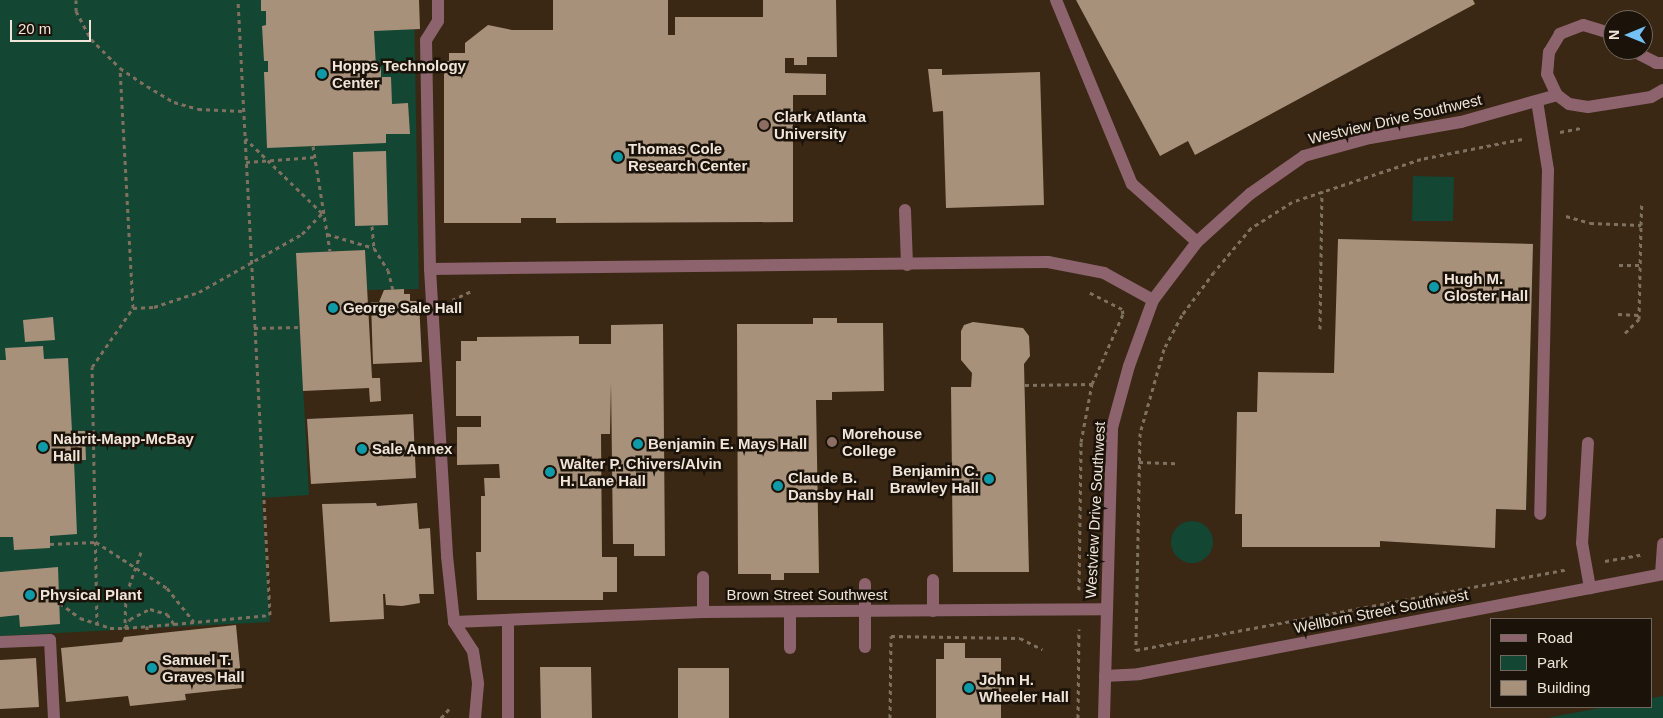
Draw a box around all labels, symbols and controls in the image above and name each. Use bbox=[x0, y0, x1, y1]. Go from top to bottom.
scale bar bbox=[12, 10, 94, 42]
north arrow bbox=[1603, 10, 1653, 60]
text: 20 m bbox=[18, 20, 51, 37]
text: N bbox=[1606, 30, 1622, 40]
place label: Hopps Technology Center bbox=[332, 56, 466, 91]
marker: Hopps Technology Center bbox=[316, 68, 328, 80]
street label: Westview Drive Southwest bbox=[1307, 90, 1483, 148]
place label: Clark Atlanta University bbox=[774, 107, 867, 142]
marker: Clark Atlanta University bbox=[758, 119, 770, 131]
place label: Thomas Cole Research Center bbox=[628, 139, 747, 174]
marker: Thomas Cole Research Center bbox=[612, 151, 624, 163]
place label: Hugh M. Gloster Hall bbox=[1444, 269, 1528, 304]
marker: Hugh M. Gloster Hall bbox=[1428, 281, 1440, 293]
place label: George Sale Hall bbox=[343, 299, 462, 317]
marker: George Sale Hall bbox=[327, 302, 339, 314]
street label: Westview Drive Southwest bbox=[1081, 421, 1109, 599]
place label: Morehouse College bbox=[842, 424, 922, 459]
place label: Nabrit-Mapp-McBay Hall bbox=[53, 429, 194, 464]
place label: Benjamin E. Mays Hall bbox=[648, 435, 807, 453]
marker: Morehouse College bbox=[826, 436, 838, 448]
marker: Benjamin E. Mays Hall bbox=[632, 438, 644, 450]
place label: Sale Annex bbox=[372, 440, 453, 458]
marker: Nabrit-Mapp-McBay Hall bbox=[37, 441, 49, 453]
marker: Sale Annex bbox=[356, 443, 368, 455]
place label: Walter P. Chivers/Alvin H. Lane Hall bbox=[560, 454, 722, 489]
place label: Benjamin C. Brawley Hall bbox=[890, 461, 979, 496]
marker: Walter P. Chivers/Alvin H. Lane Hall bbox=[544, 466, 556, 478]
place label: Claude B. Dansby Hall bbox=[788, 468, 874, 503]
marker: Benjamin C. Brawley Hall bbox=[983, 473, 995, 485]
marker: Claude B. Dansby Hall bbox=[772, 480, 784, 492]
street label: Wellborn Street Southwest bbox=[1292, 585, 1470, 637]
place label: Physical Plant bbox=[40, 586, 142, 604]
street label: Brown Street Southwest bbox=[727, 586, 887, 604]
marker: Physical Plant bbox=[24, 589, 36, 601]
legend bbox=[1490, 618, 1653, 708]
text: Road bbox=[1537, 629, 1573, 646]
place label: Samuel T. Graves Hall bbox=[162, 650, 245, 685]
text: Park bbox=[1537, 654, 1568, 671]
marker: Samuel T. Graves Hall bbox=[146, 662, 158, 674]
place label: John H. Wheeler Hall bbox=[979, 670, 1069, 705]
text: Building bbox=[1537, 679, 1590, 696]
marker: John H. Wheeler Hall bbox=[963, 682, 975, 694]

